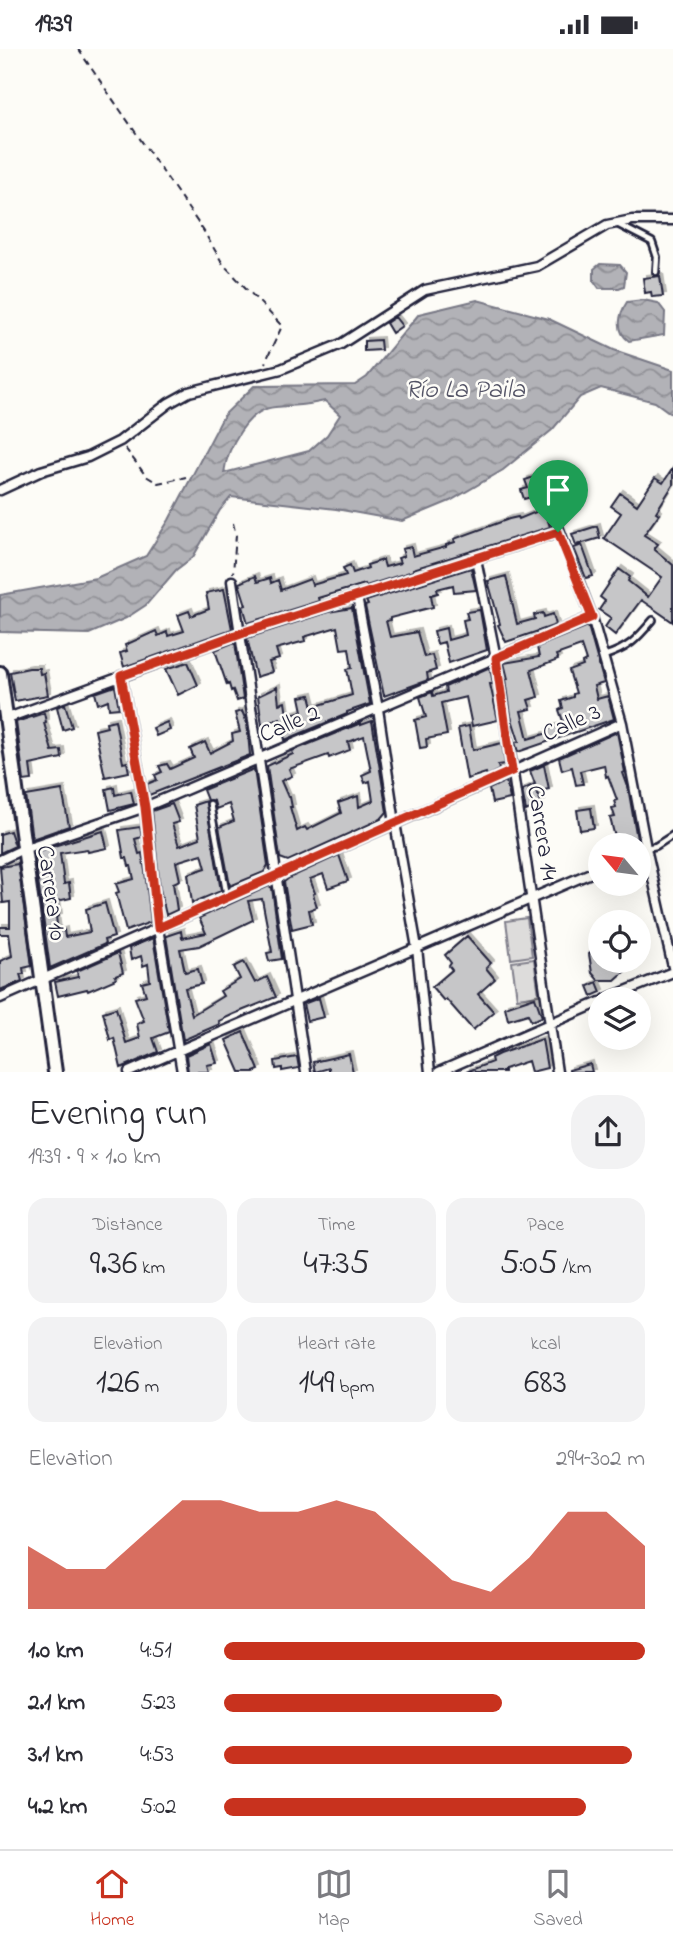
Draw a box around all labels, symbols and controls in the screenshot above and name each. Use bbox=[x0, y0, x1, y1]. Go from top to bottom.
text: 19:39 bbox=[35, 6, 72, 44]
water label: Río La Paila bbox=[405, 372, 526, 410]
pin bbox=[528, 460, 588, 532]
icon: arrive bbox=[539, 471, 577, 509]
street label: Calle 3 bbox=[537, 696, 607, 752]
street label: Calle 2 bbox=[254, 697, 326, 753]
street label: Carrera 14 bbox=[516, 783, 566, 883]
north arrow bbox=[588, 833, 651, 896]
map controls bbox=[588, 833, 651, 1050]
street label: Carrera 10 bbox=[26, 843, 74, 943]
button: locate bbox=[588, 910, 651, 973]
button: layers bbox=[588, 987, 651, 1050]
text: Evening run bbox=[28, 1087, 207, 1143]
button: share bbox=[571, 1095, 645, 1169]
text: 19:39 · 9 × 1.0 km bbox=[28, 1141, 161, 1174]
text: Distance bbox=[93, 1212, 163, 1239]
text: Time bbox=[318, 1212, 355, 1239]
text: Pace bbox=[527, 1212, 564, 1239]
text: 9.36 bbox=[90, 1239, 137, 1290]
text: 47:35 bbox=[303, 1239, 370, 1290]
text: 5:05 bbox=[500, 1239, 558, 1290]
text: km bbox=[137, 1255, 165, 1282]
text: /km bbox=[558, 1255, 591, 1282]
text: Elevation bbox=[93, 1331, 162, 1358]
text: Heart rate bbox=[298, 1331, 375, 1358]
text: kcal bbox=[530, 1331, 561, 1358]
text: 126 bbox=[96, 1358, 140, 1409]
text: 149 bbox=[299, 1358, 335, 1409]
text: 683 bbox=[524, 1358, 567, 1409]
text: m bbox=[140, 1374, 159, 1401]
text: bpm bbox=[335, 1374, 374, 1401]
text: Elevation bbox=[28, 1443, 113, 1476]
text: 294–302 m bbox=[556, 1443, 645, 1476]
text: 1.0 km bbox=[28, 1635, 84, 1668]
text: 4:51 bbox=[140, 1635, 172, 1668]
text: 2.1 km bbox=[28, 1687, 85, 1720]
text: 5:23 bbox=[140, 1687, 176, 1720]
text: 3.1 km bbox=[28, 1739, 83, 1772]
text: 4:53 bbox=[140, 1739, 174, 1772]
text: 4.2 km bbox=[28, 1791, 87, 1824]
text: 5:02 bbox=[140, 1791, 176, 1824]
tab: Home bbox=[90, 1865, 134, 1934]
tab: Map bbox=[315, 1865, 353, 1934]
tab: Saved bbox=[533, 1865, 583, 1934]

